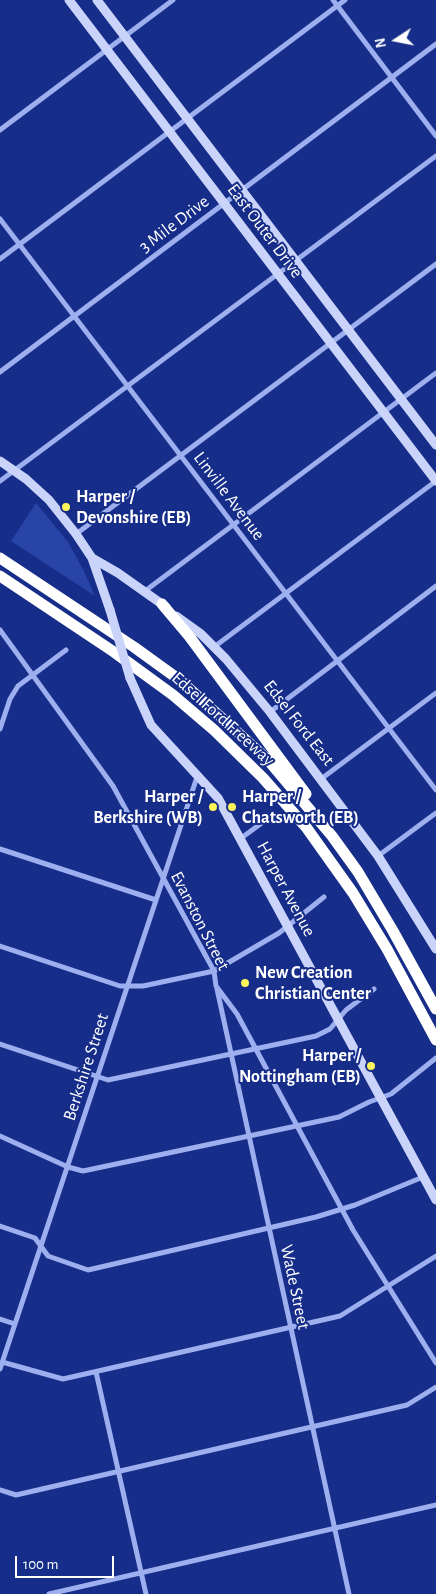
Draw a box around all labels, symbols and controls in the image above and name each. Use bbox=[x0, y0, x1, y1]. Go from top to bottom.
north arrow bbox=[371, 15, 421, 65]
text: N bbox=[373, 37, 389, 49]
street label: East Outer Drive bbox=[222, 180, 308, 282]
street label: 3 Mile Drive bbox=[135, 191, 213, 257]
street label: Linville Avenue bbox=[189, 447, 269, 545]
place label: Harper / Devonshire (EB) bbox=[76, 486, 191, 528]
marker: Harper / Devonshire (EB) bbox=[60, 501, 72, 513]
street label: Edsel Ford Freeway bbox=[167, 667, 279, 771]
street label: Edsel Ford East bbox=[259, 676, 339, 770]
place label: Harper / Berkshire (WB) bbox=[93, 786, 203, 829]
place label: Harper / Chatsworth (EB) bbox=[242, 786, 359, 829]
marker: Harper / Berkshire (WB) bbox=[207, 801, 219, 813]
marker: Harper / Chatsworth (EB) bbox=[226, 801, 238, 813]
street label: Harper Avenue bbox=[252, 838, 320, 940]
street label: Evanston Street bbox=[166, 868, 234, 974]
place label: New Creation Christian Center bbox=[255, 962, 371, 1004]
marker: New Creation Christian Center bbox=[239, 977, 251, 989]
street label: Berkshire Street bbox=[58, 1011, 114, 1123]
place label: Harper / Nottingham (EB) bbox=[239, 1045, 361, 1088]
marker: Harper / Nottingham (EB) bbox=[365, 1060, 377, 1072]
street label: Wade Street bbox=[275, 1243, 315, 1331]
scale bar bbox=[18, 1546, 116, 1578]
text: 100 m bbox=[23, 1557, 58, 1572]

